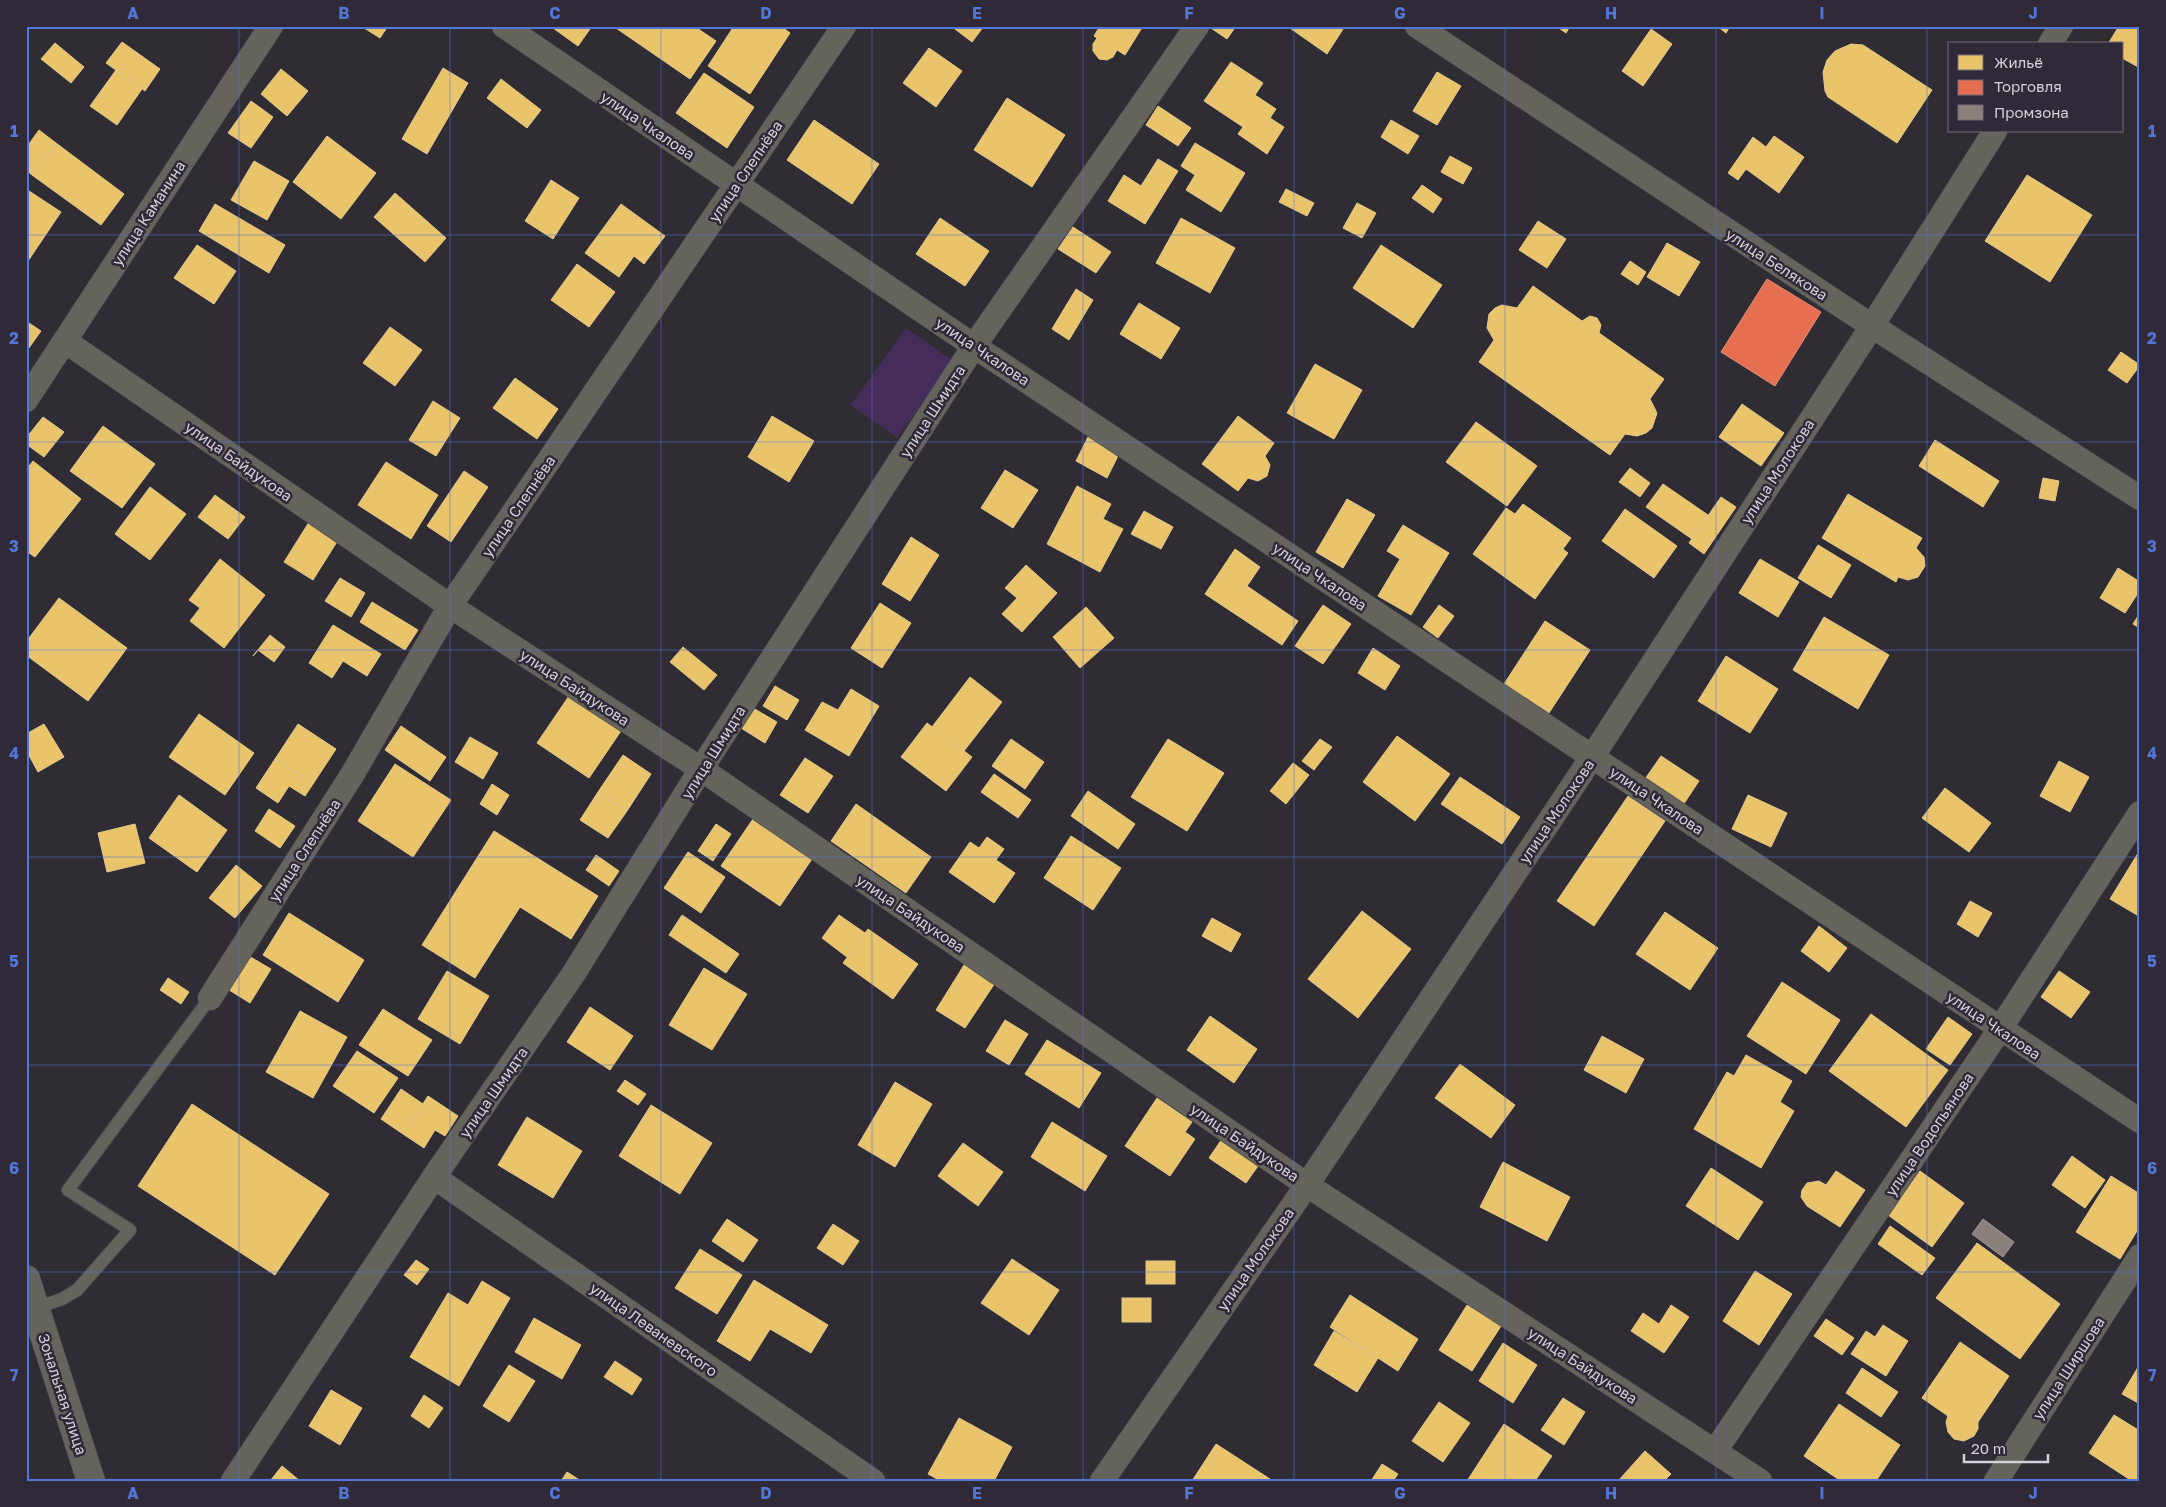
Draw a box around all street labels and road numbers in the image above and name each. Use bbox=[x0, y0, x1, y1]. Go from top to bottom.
street label: улица Чкалова bbox=[598, 87, 698, 163]
street label: улица Слепнёва bbox=[704, 117, 786, 225]
street label: улица Каманина bbox=[107, 157, 189, 269]
street label: улица Белякова bbox=[1723, 224, 1831, 304]
street label: улица Чкалова bbox=[933, 313, 1033, 389]
street label: улица Шмидта bbox=[895, 361, 969, 461]
street label: улица Молокова bbox=[1736, 415, 1818, 527]
street label: улица Байдукова bbox=[182, 417, 296, 505]
street label: улица Слепнёва bbox=[477, 452, 559, 560]
street label: улица Чкалова bbox=[1270, 538, 1370, 614]
street label: улица Байдукова bbox=[517, 645, 633, 729]
street label: улица Шмидта bbox=[677, 702, 749, 802]
street label: улица Молокова bbox=[1515, 756, 1597, 866]
street label: улица Чкалова bbox=[1607, 762, 1707, 838]
street label: улица Слепнёва bbox=[264, 795, 344, 905]
street label: улица Байдукова bbox=[853, 870, 969, 956]
street label: улица Чкалова bbox=[1944, 987, 2044, 1063]
street label: улица Шмидта bbox=[455, 1043, 531, 1141]
street label: улица Водопьянова bbox=[1881, 1069, 1977, 1199]
street label: улица Байдукова bbox=[1187, 1099, 1303, 1185]
street label: улица Молокова bbox=[1213, 1204, 1297, 1314]
street label: улица Леваневского bbox=[587, 1278, 721, 1380]
street label: улица Ширшова bbox=[2028, 1313, 2108, 1423]
street label: улица Байдукова bbox=[1525, 1323, 1641, 1407]
street label: Зональная улица bbox=[35, 1331, 91, 1457]

